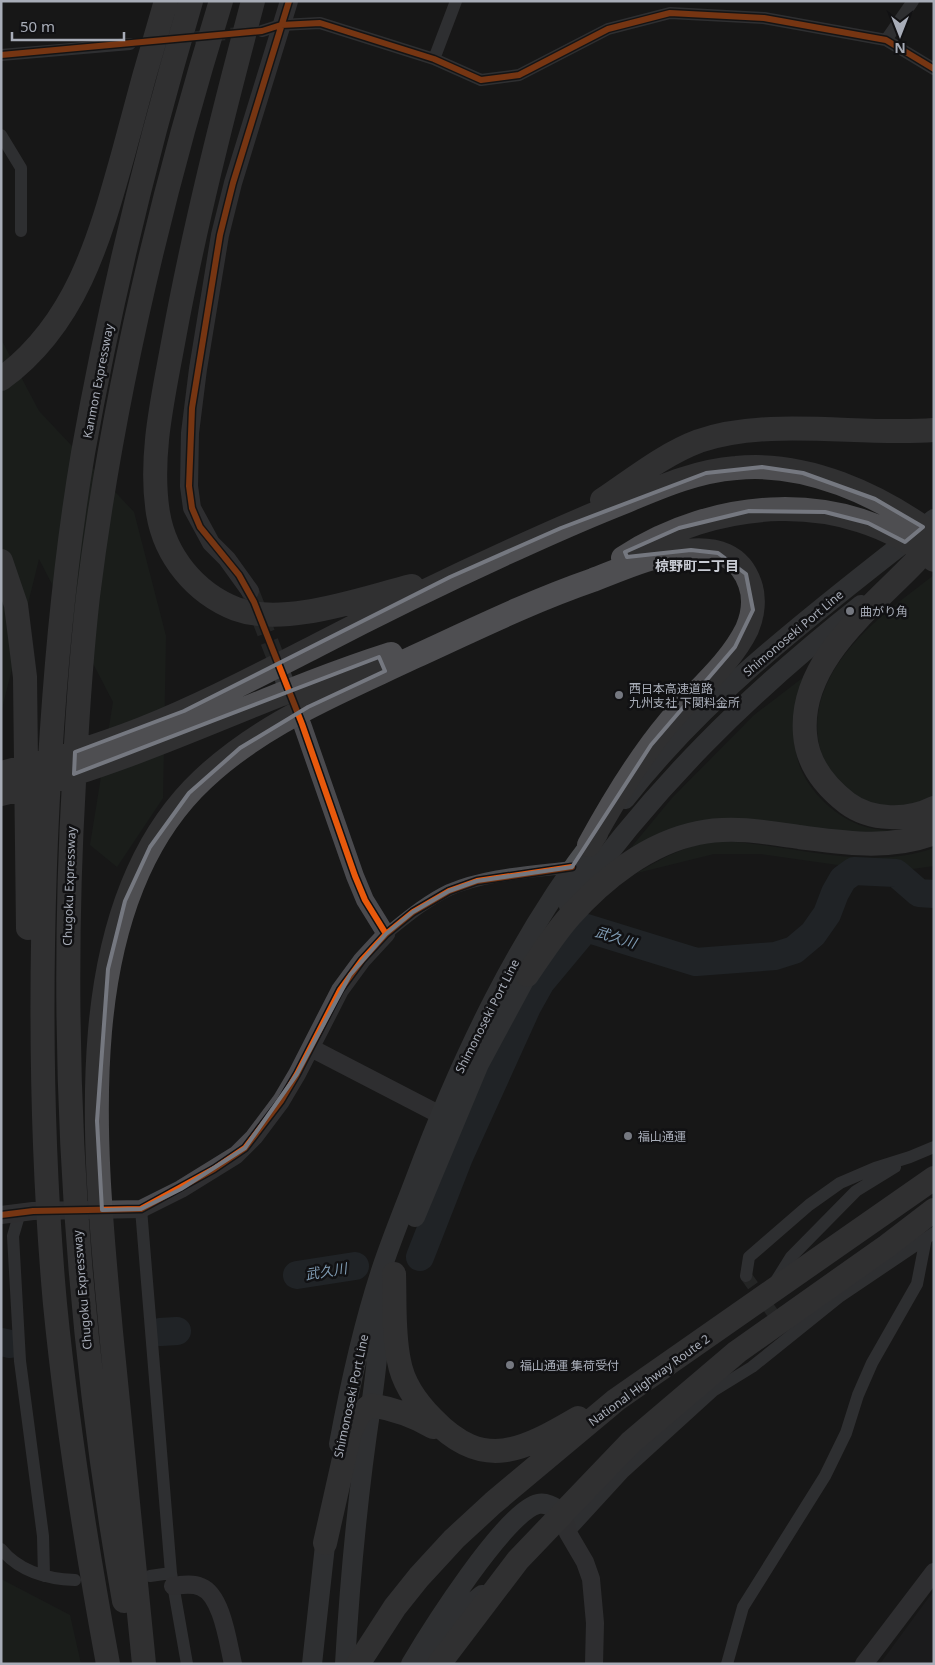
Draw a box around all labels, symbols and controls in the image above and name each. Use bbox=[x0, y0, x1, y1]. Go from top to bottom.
scale bar bbox=[12, 10, 125, 42]
north arrow bbox=[875, 10, 925, 60]
text: 50 m bbox=[20, 16, 55, 36]
text: N bbox=[894, 39, 906, 58]
street label: Kanmon Expressway bbox=[79, 321, 118, 440]
district label: 椋野町二丁目 bbox=[655, 556, 739, 575]
street label: Shimonoseki Port Line bbox=[739, 586, 847, 680]
place label: 曲がり角 bbox=[860, 603, 908, 620]
marker: 曲がり角 bbox=[844, 605, 856, 617]
place label: 西日本高速道路 九州支社 下関料金所 bbox=[629, 680, 740, 711]
marker: 西日本高速道路 九州支社 下関料金所 bbox=[613, 689, 625, 701]
street label: Chugoku Expressway bbox=[58, 825, 80, 946]
water label: 武久川 bbox=[593, 922, 641, 953]
street label: Shimonoseki Port Line bbox=[451, 956, 523, 1076]
place label: 福山通運 bbox=[638, 1128, 686, 1145]
marker: 福山通運 bbox=[622, 1130, 634, 1142]
street label: Chugoku Expressway bbox=[68, 1229, 96, 1350]
water label: 武久川 bbox=[304, 1258, 350, 1284]
street label: National Highway Route 2 bbox=[585, 1330, 713, 1430]
street label: Shimonoseki Port Line bbox=[330, 1332, 372, 1459]
place label: 福山通運 集荷受付 bbox=[520, 1357, 619, 1374]
marker: 福山通運 集荷受付 bbox=[504, 1359, 516, 1371]

